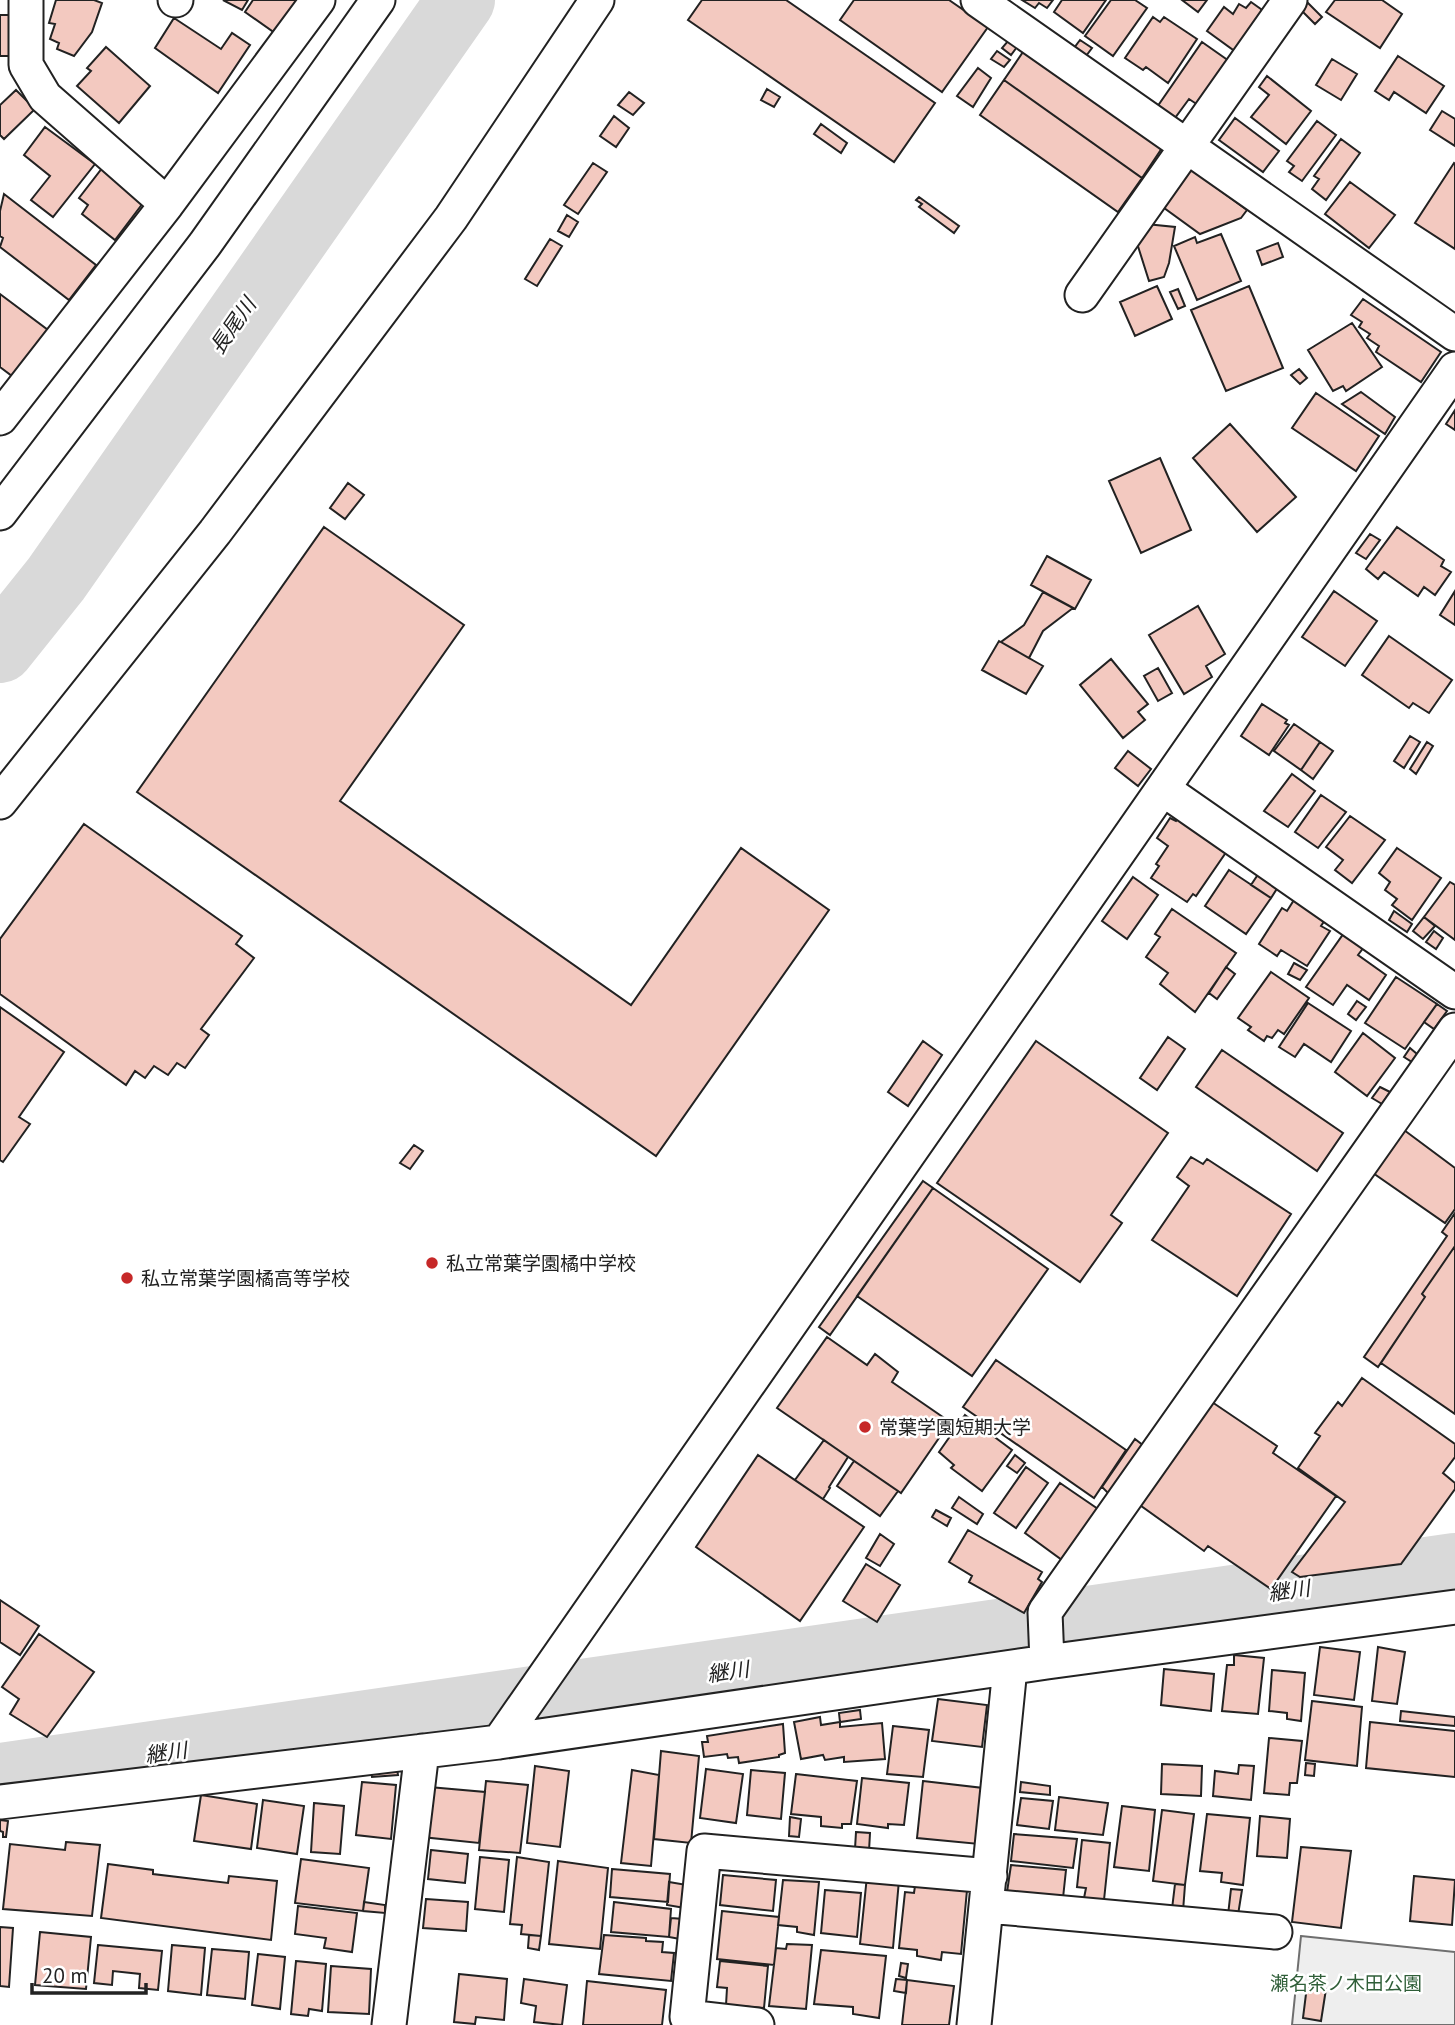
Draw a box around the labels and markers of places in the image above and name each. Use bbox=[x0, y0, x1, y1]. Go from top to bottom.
place label: 私立常葉学園橘中学校 bbox=[446, 1251, 636, 1275]
marker: 私立常葉学園橘中学校 bbox=[424, 1255, 440, 1271]
place label: 私立常葉学園橘高等学校 bbox=[141, 1266, 350, 1290]
marker: 私立常葉学園橘高等学校 bbox=[119, 1270, 135, 1286]
place label: 常葉学園短期大学 bbox=[879, 1415, 1031, 1439]
marker: 常葉学園短期大学 bbox=[857, 1419, 873, 1435]

